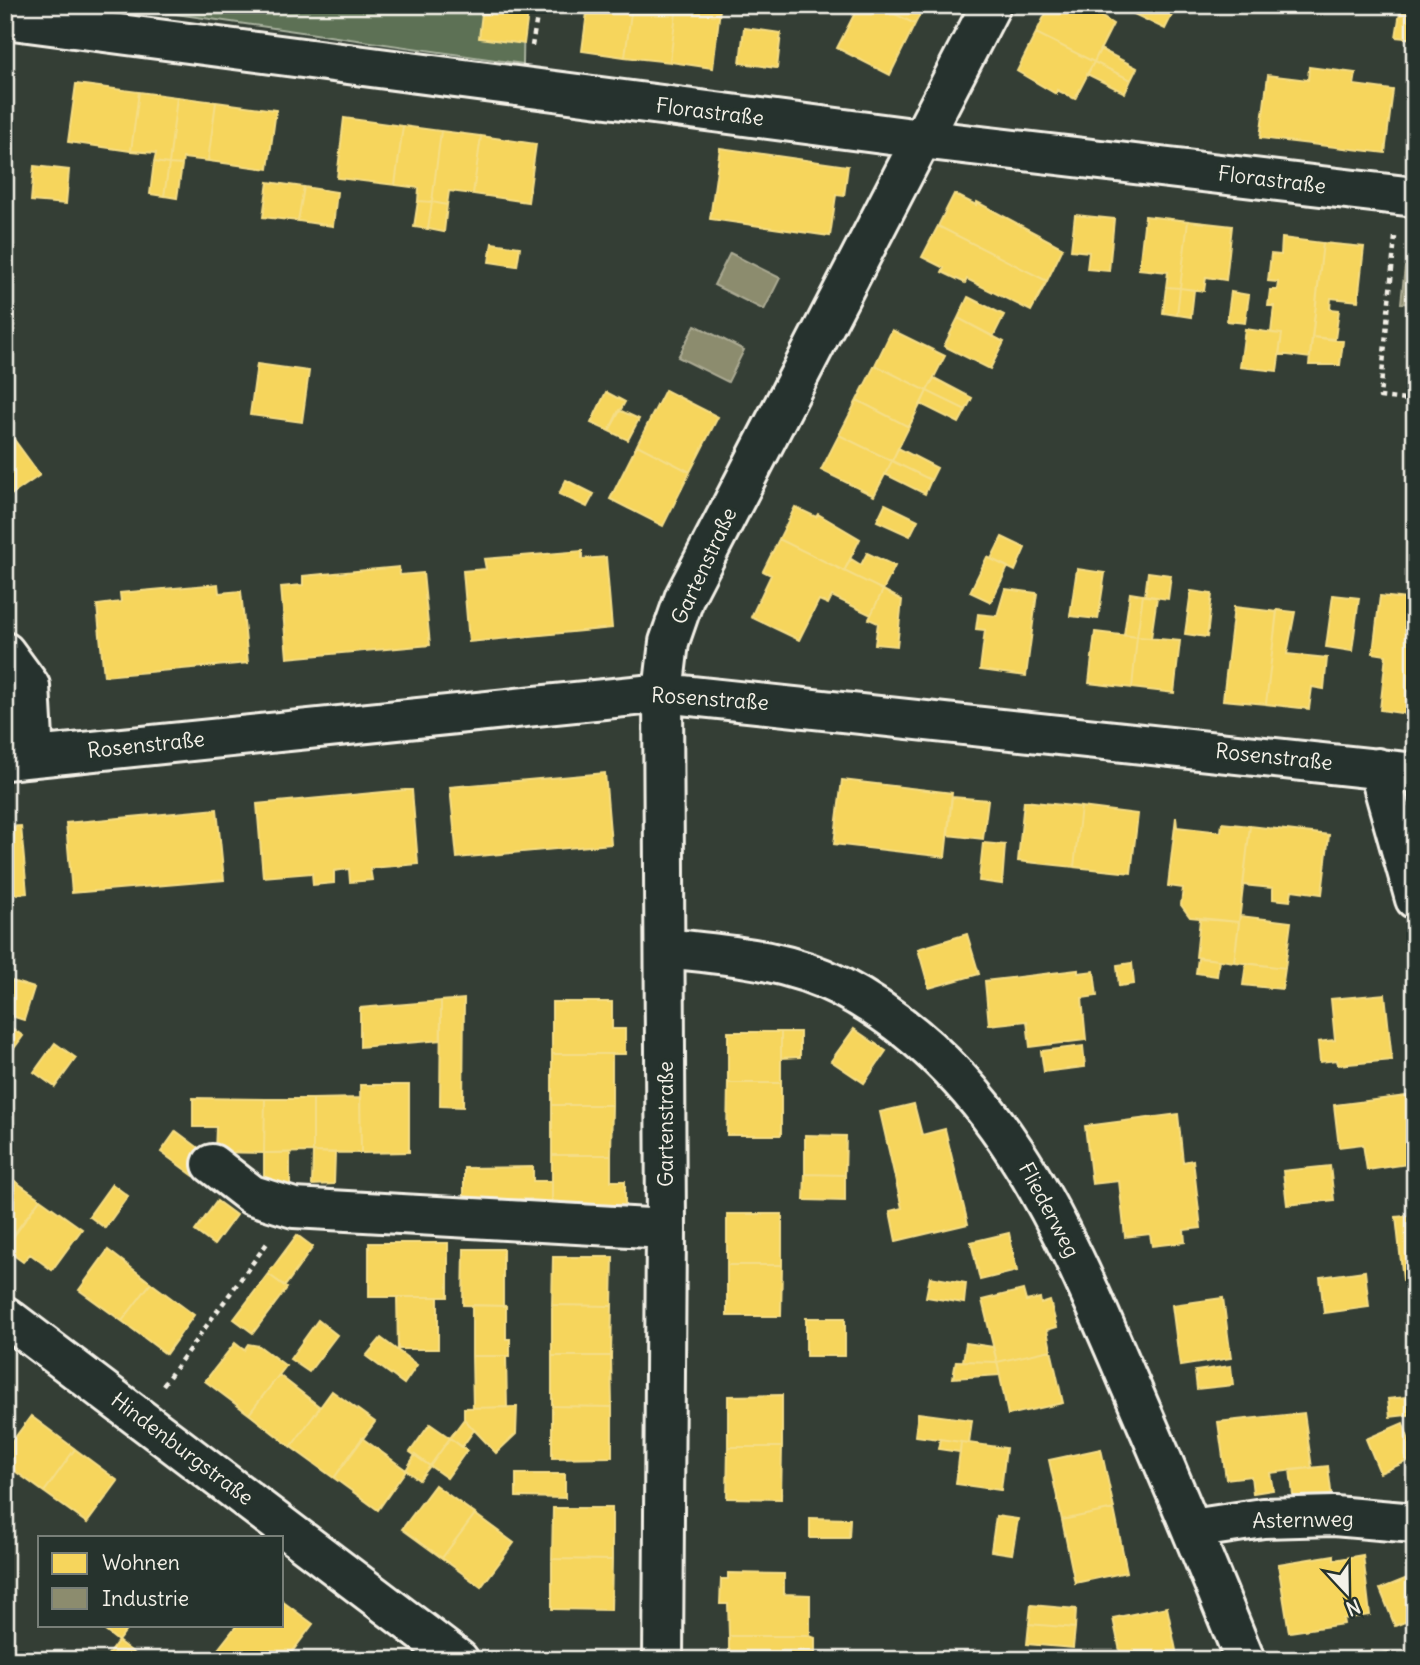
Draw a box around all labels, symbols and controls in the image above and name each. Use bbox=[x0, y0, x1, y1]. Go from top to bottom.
street label: Florastraße bbox=[655, 91, 766, 132]
street label: Florastraße bbox=[1217, 159, 1328, 200]
street label: Gartenstraße bbox=[665, 503, 742, 628]
street label: Rosenstraße bbox=[650, 681, 770, 716]
street label: Rosenstraße bbox=[86, 725, 206, 764]
street label: Rosenstraße bbox=[1214, 737, 1334, 776]
street label: Gartenstraße bbox=[652, 1061, 679, 1187]
street label: Fliederweg bbox=[1013, 1157, 1086, 1262]
street label: Hindenburgstraße bbox=[106, 1386, 259, 1511]
street label: Asternweg bbox=[1252, 1505, 1354, 1534]
legend bbox=[38, 1536, 284, 1626]
text: Wohnen bbox=[102, 1549, 180, 1576]
north arrow bbox=[1312, 1556, 1382, 1626]
text: Industrie bbox=[102, 1585, 189, 1612]
text: N bbox=[1343, 1594, 1364, 1621]

